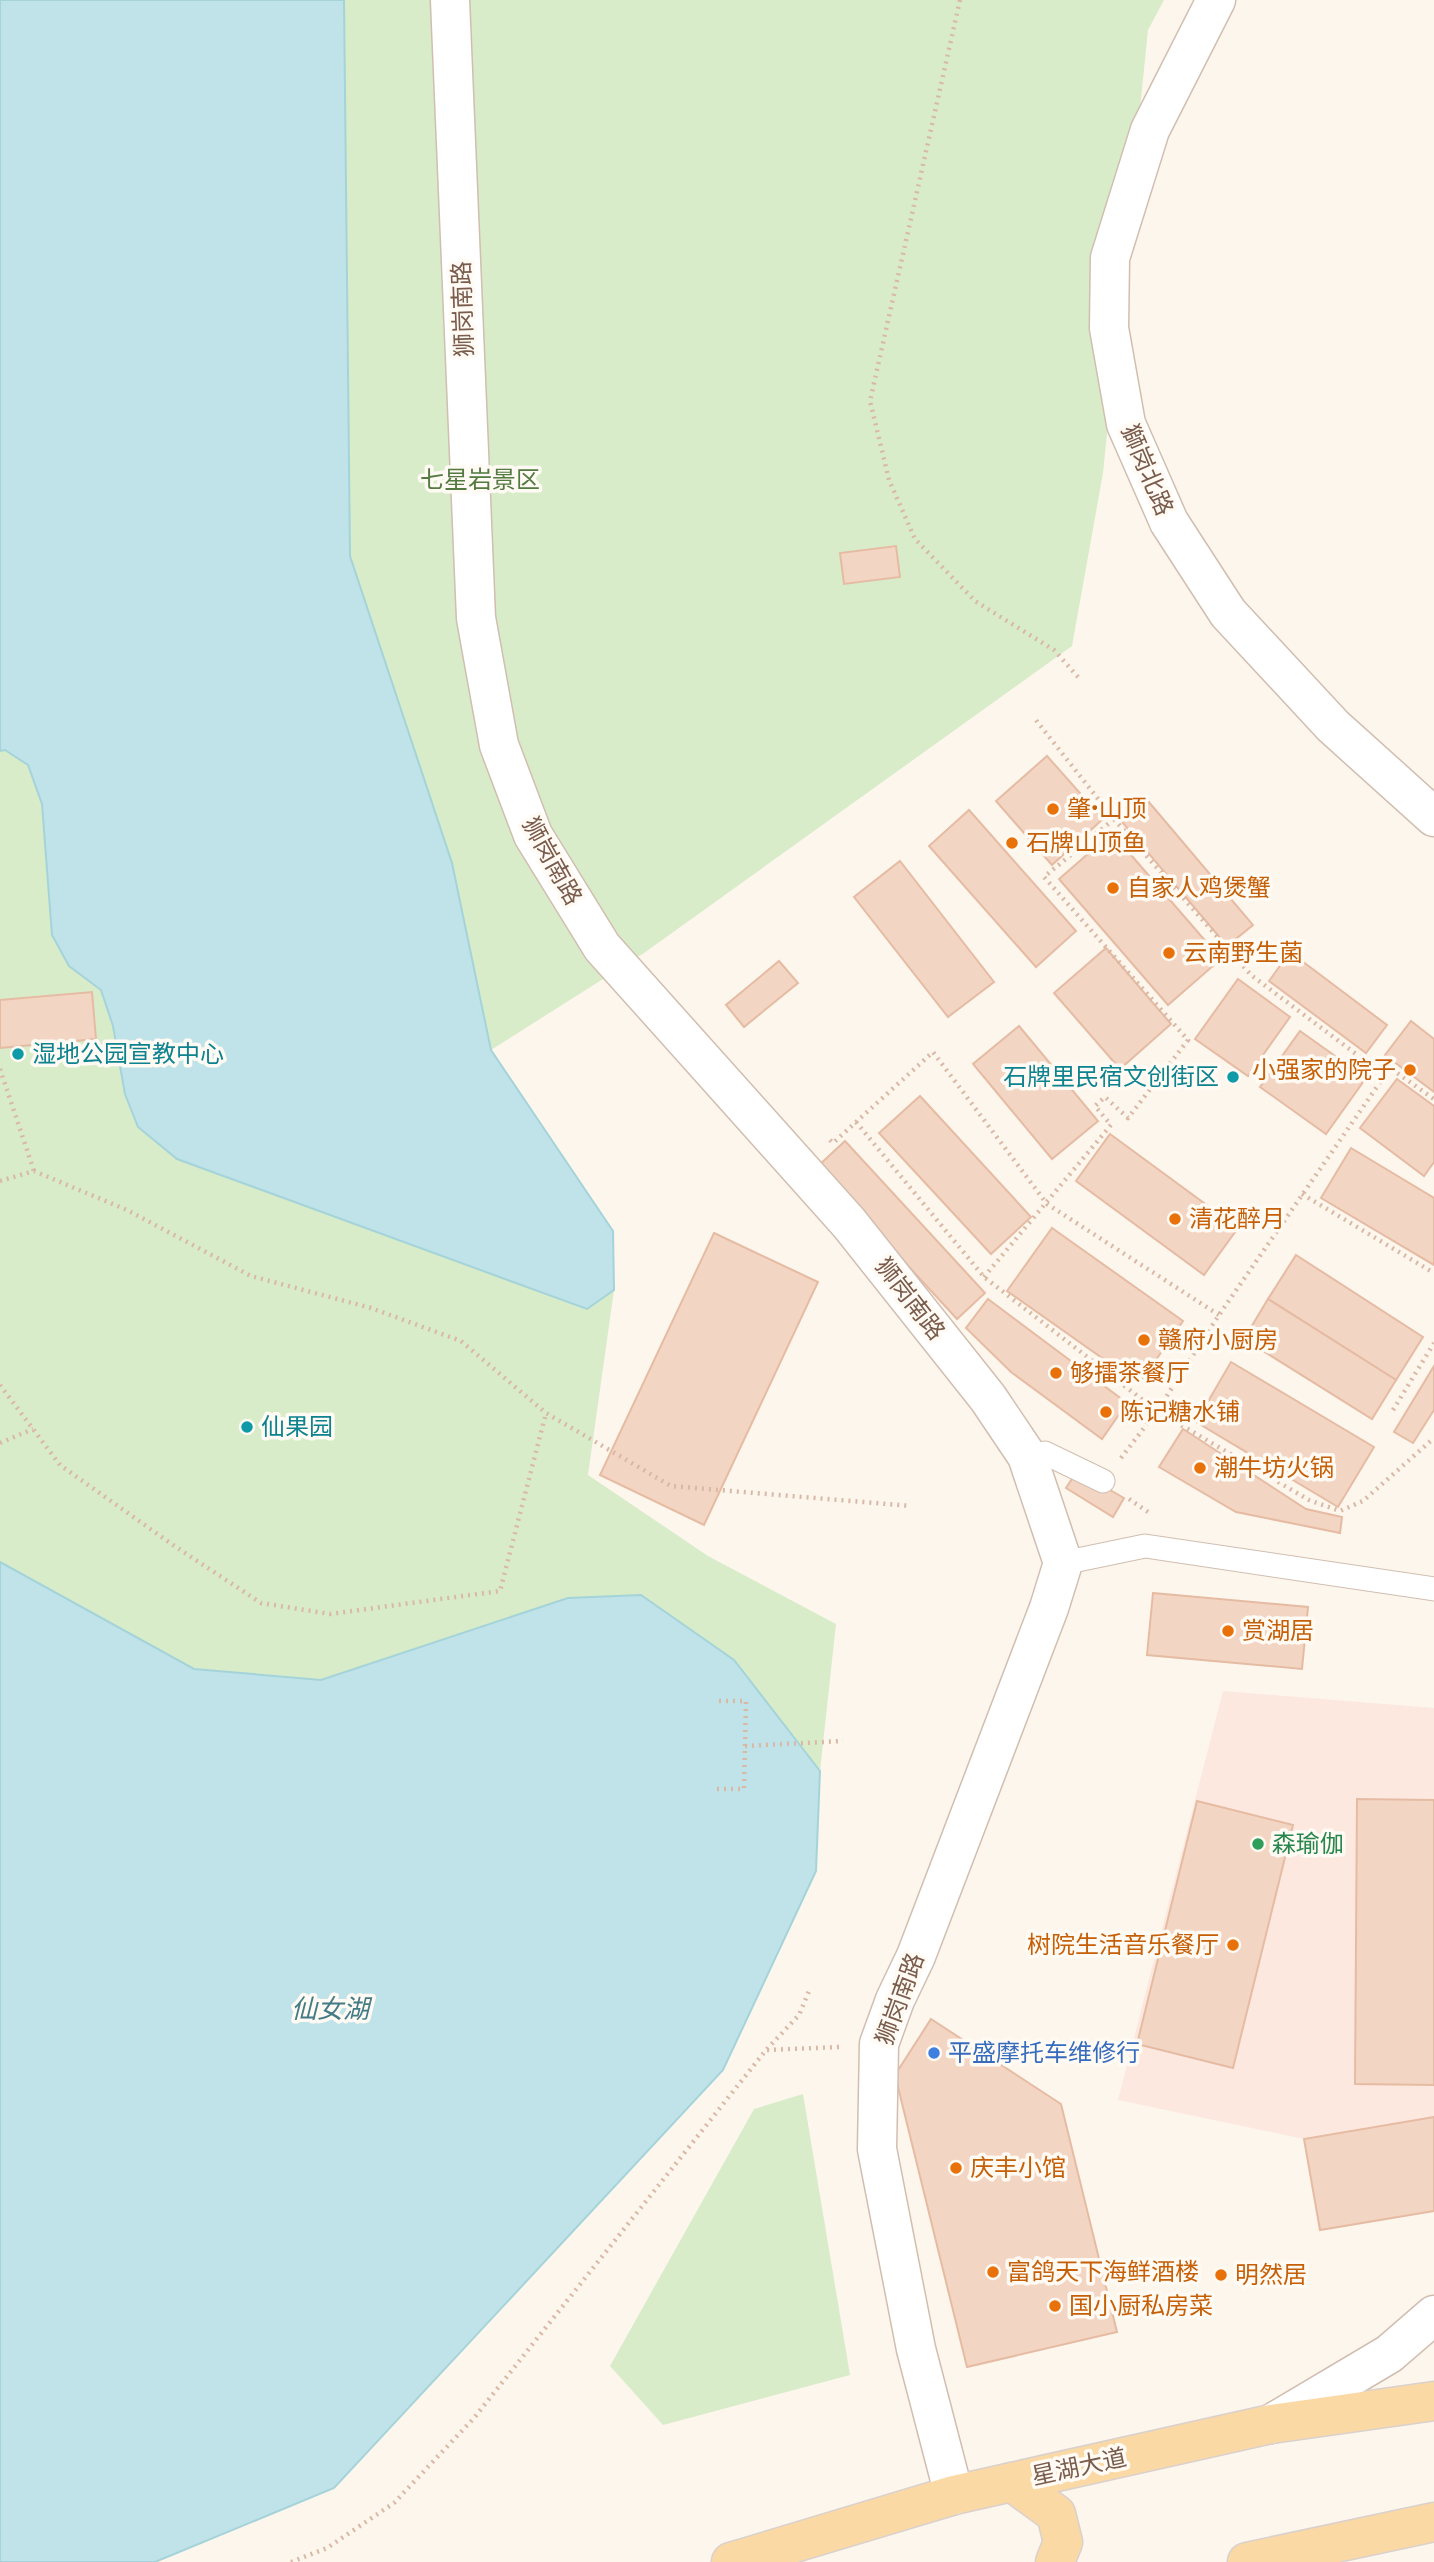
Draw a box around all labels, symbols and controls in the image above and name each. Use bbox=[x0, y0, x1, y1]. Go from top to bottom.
street label: 狮岗南路 bbox=[446, 261, 478, 357]
street label: 獅岗北路 bbox=[1116, 420, 1180, 519]
park label: 七星岩景区 bbox=[420, 465, 540, 493]
place label: 肇•山顶 bbox=[1067, 794, 1147, 822]
marker: 肇•山顶 bbox=[1045, 801, 1061, 817]
street label: 狮岗南路 bbox=[517, 812, 588, 909]
place label: 石牌山顶鱼 bbox=[1026, 828, 1146, 856]
marker: 石牌山顶鱼 bbox=[1004, 835, 1020, 851]
place label: 自家人鸡煲蟹 bbox=[1127, 873, 1271, 901]
marker: 自家人鸡煲蟹 bbox=[1105, 880, 1121, 896]
place label: 云南野生菌 bbox=[1183, 938, 1303, 966]
marker: 云南野生菌 bbox=[1161, 945, 1177, 961]
place label: 湿地公园宣教中心 bbox=[32, 1039, 224, 1067]
marker: 湿地公园宣教中心 bbox=[10, 1046, 26, 1062]
place label: 小强家的院子 bbox=[1252, 1055, 1396, 1083]
place label: 石牌里民宿文创街区 bbox=[1003, 1062, 1219, 1090]
marker: 小强家的院子 bbox=[1402, 1062, 1418, 1078]
marker: 石牌里民宿文创街区 bbox=[1225, 1069, 1241, 1085]
place label: 清花醉月 bbox=[1189, 1204, 1285, 1232]
marker: 清花醉月 bbox=[1167, 1211, 1183, 1227]
street label: 狮岗南路 bbox=[870, 1252, 951, 1345]
place label: 赣府小厨房 bbox=[1158, 1325, 1278, 1353]
marker: 赣府小厨房 bbox=[1136, 1332, 1152, 1348]
place label: 够擂茶餐厅 bbox=[1070, 1358, 1190, 1386]
marker: 够擂茶餐厅 bbox=[1048, 1365, 1064, 1381]
place label: 陈记糖水铺 bbox=[1120, 1397, 1240, 1425]
marker: 陈记糖水铺 bbox=[1098, 1404, 1114, 1420]
place label: 仙果园 bbox=[261, 1412, 333, 1440]
marker: 仙果园 bbox=[239, 1419, 255, 1435]
place label: 潮牛坊火锅 bbox=[1214, 1453, 1334, 1481]
marker: 潮牛坊火锅 bbox=[1192, 1460, 1208, 1476]
place label: 赏湖居 bbox=[1242, 1616, 1314, 1644]
marker: 赏湖居 bbox=[1220, 1623, 1236, 1639]
place label: 森瑜伽 bbox=[1272, 1829, 1344, 1857]
marker: 森瑜伽 bbox=[1250, 1836, 1266, 1852]
place label: 树院生活音乐餐厅 bbox=[1027, 1930, 1219, 1958]
marker: 树院生活音乐餐厅 bbox=[1225, 1937, 1241, 1953]
street label: 狮岗南路 bbox=[869, 1949, 929, 2049]
water label: 仙女湖 bbox=[291, 1993, 373, 2024]
place label: 平盛摩托车维修行 bbox=[948, 2038, 1140, 2066]
marker: 平盛摩托车维修行 bbox=[926, 2045, 942, 2061]
place label: 庆丰小馆 bbox=[970, 2153, 1066, 2181]
marker: 庆丰小馆 bbox=[948, 2160, 964, 2176]
place label: 富鸽天下海鲜酒楼 bbox=[1007, 2257, 1199, 2285]
place label: 明然居 bbox=[1235, 2260, 1307, 2288]
marker: 富鸽天下海鲜酒楼 bbox=[985, 2264, 1001, 2280]
marker: 明然居 bbox=[1213, 2267, 1229, 2283]
place label: 国小厨私房菜 bbox=[1069, 2291, 1213, 2319]
marker: 国小厨私房菜 bbox=[1047, 2298, 1063, 2314]
street label: 星湖大道 bbox=[1029, 2442, 1129, 2490]

